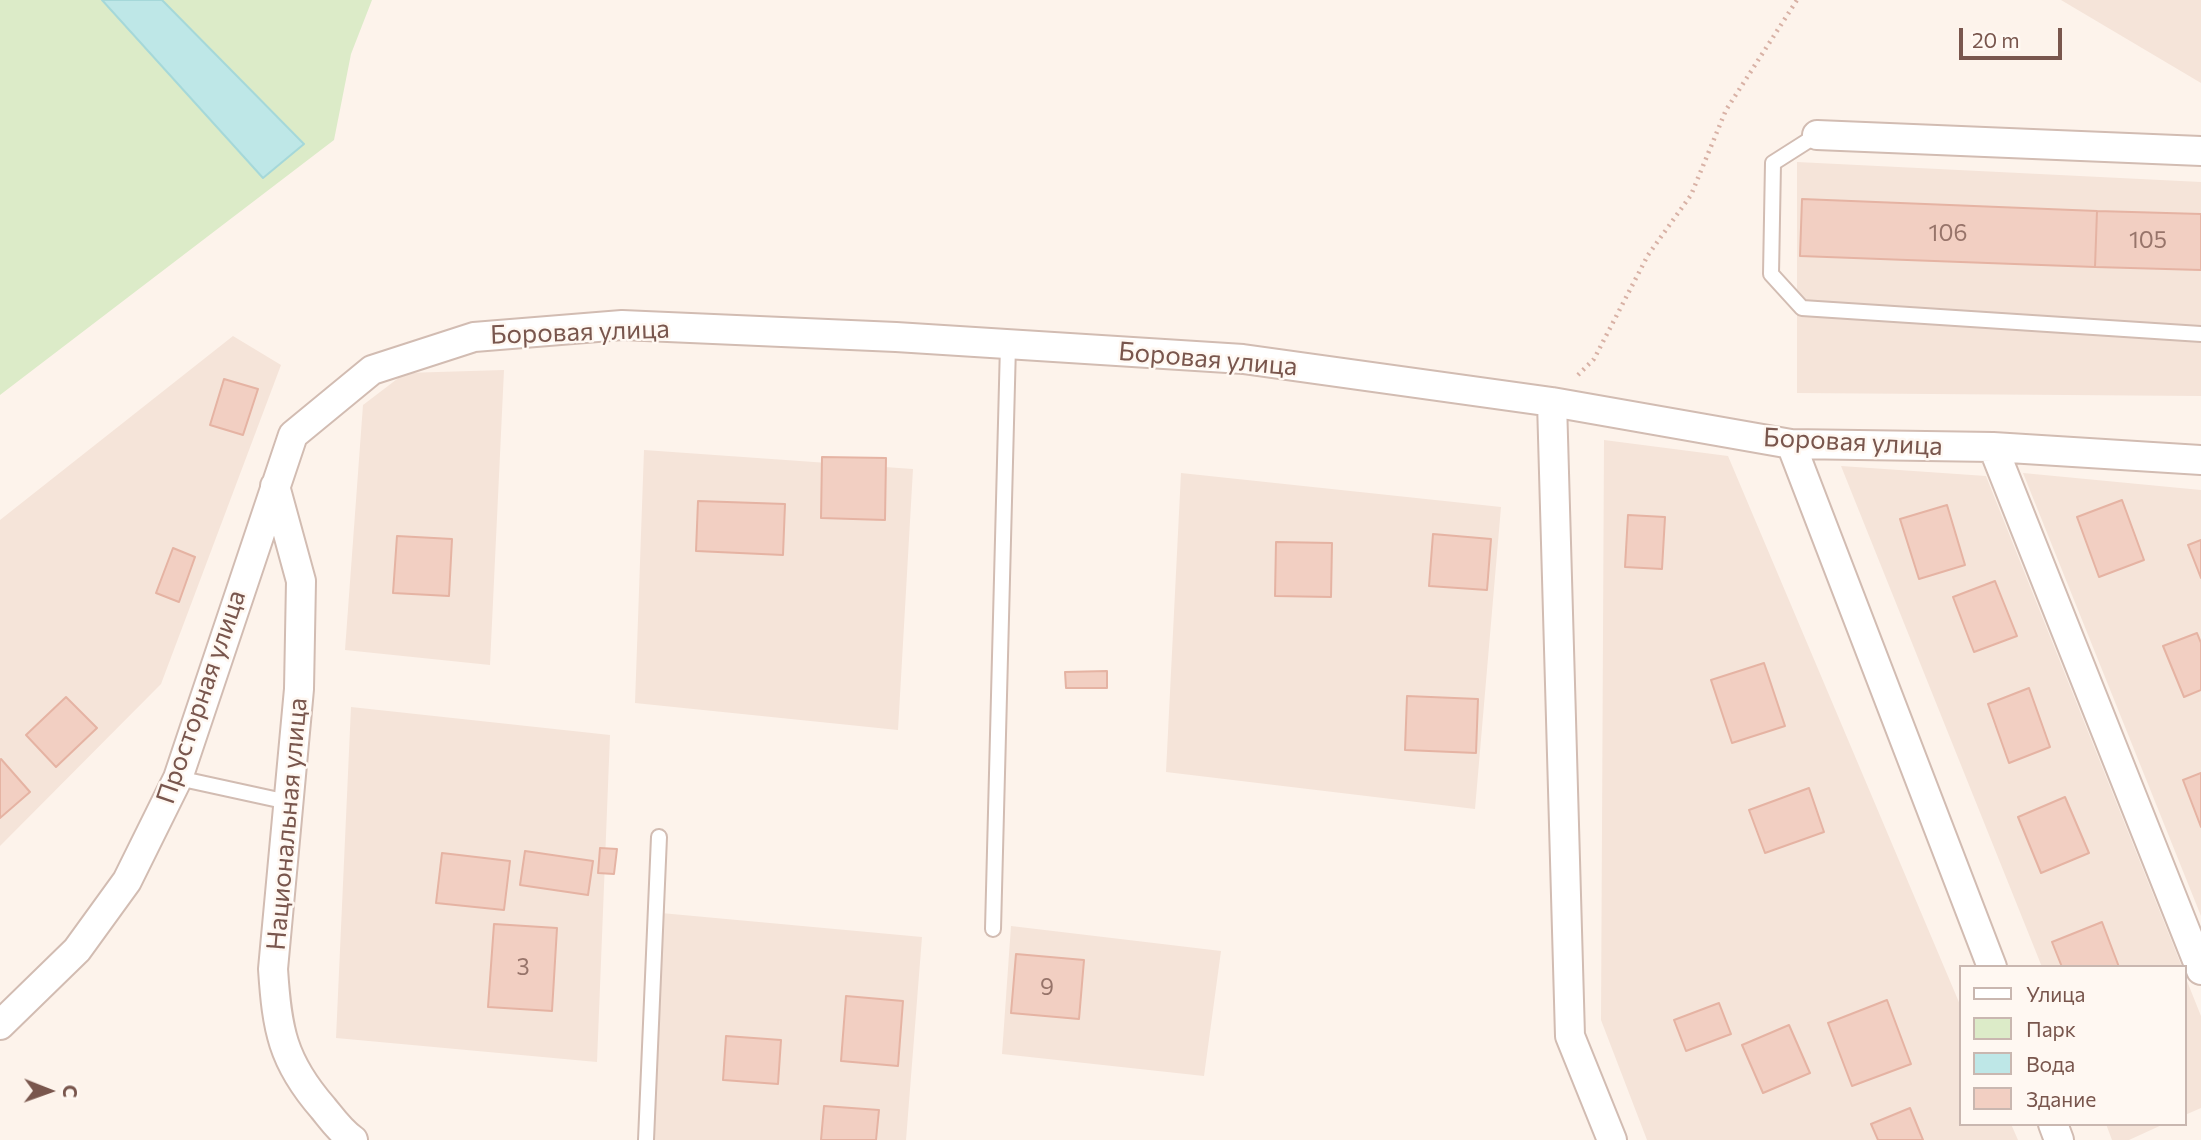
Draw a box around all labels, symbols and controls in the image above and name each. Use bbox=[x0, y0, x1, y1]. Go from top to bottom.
scale bar bbox=[1963, 14, 2066, 58]
text: 20 m bbox=[1972, 27, 2020, 52]
house number: 106 bbox=[1929, 219, 1967, 247]
house number: 105 bbox=[2129, 226, 2167, 254]
street label: Боровая улица bbox=[490, 313, 670, 351]
street label: Боровая улица bbox=[1117, 336, 1299, 382]
street label: Боровая улица bbox=[1763, 422, 1943, 462]
street label: Просторная улица bbox=[150, 586, 252, 808]
street label: Национальная улица bbox=[260, 697, 314, 951]
house number: 3 bbox=[516, 953, 530, 981]
legend bbox=[1960, 965, 2187, 1126]
house number: 9 bbox=[1040, 973, 1054, 1001]
text: Улица bbox=[2026, 981, 2085, 1006]
text: Парк bbox=[2026, 1016, 2076, 1041]
text: Вода bbox=[2026, 1051, 2075, 1076]
north arrow bbox=[14, 1056, 84, 1126]
text: С bbox=[59, 1085, 82, 1098]
text: Здание bbox=[2026, 1086, 2096, 1111]

